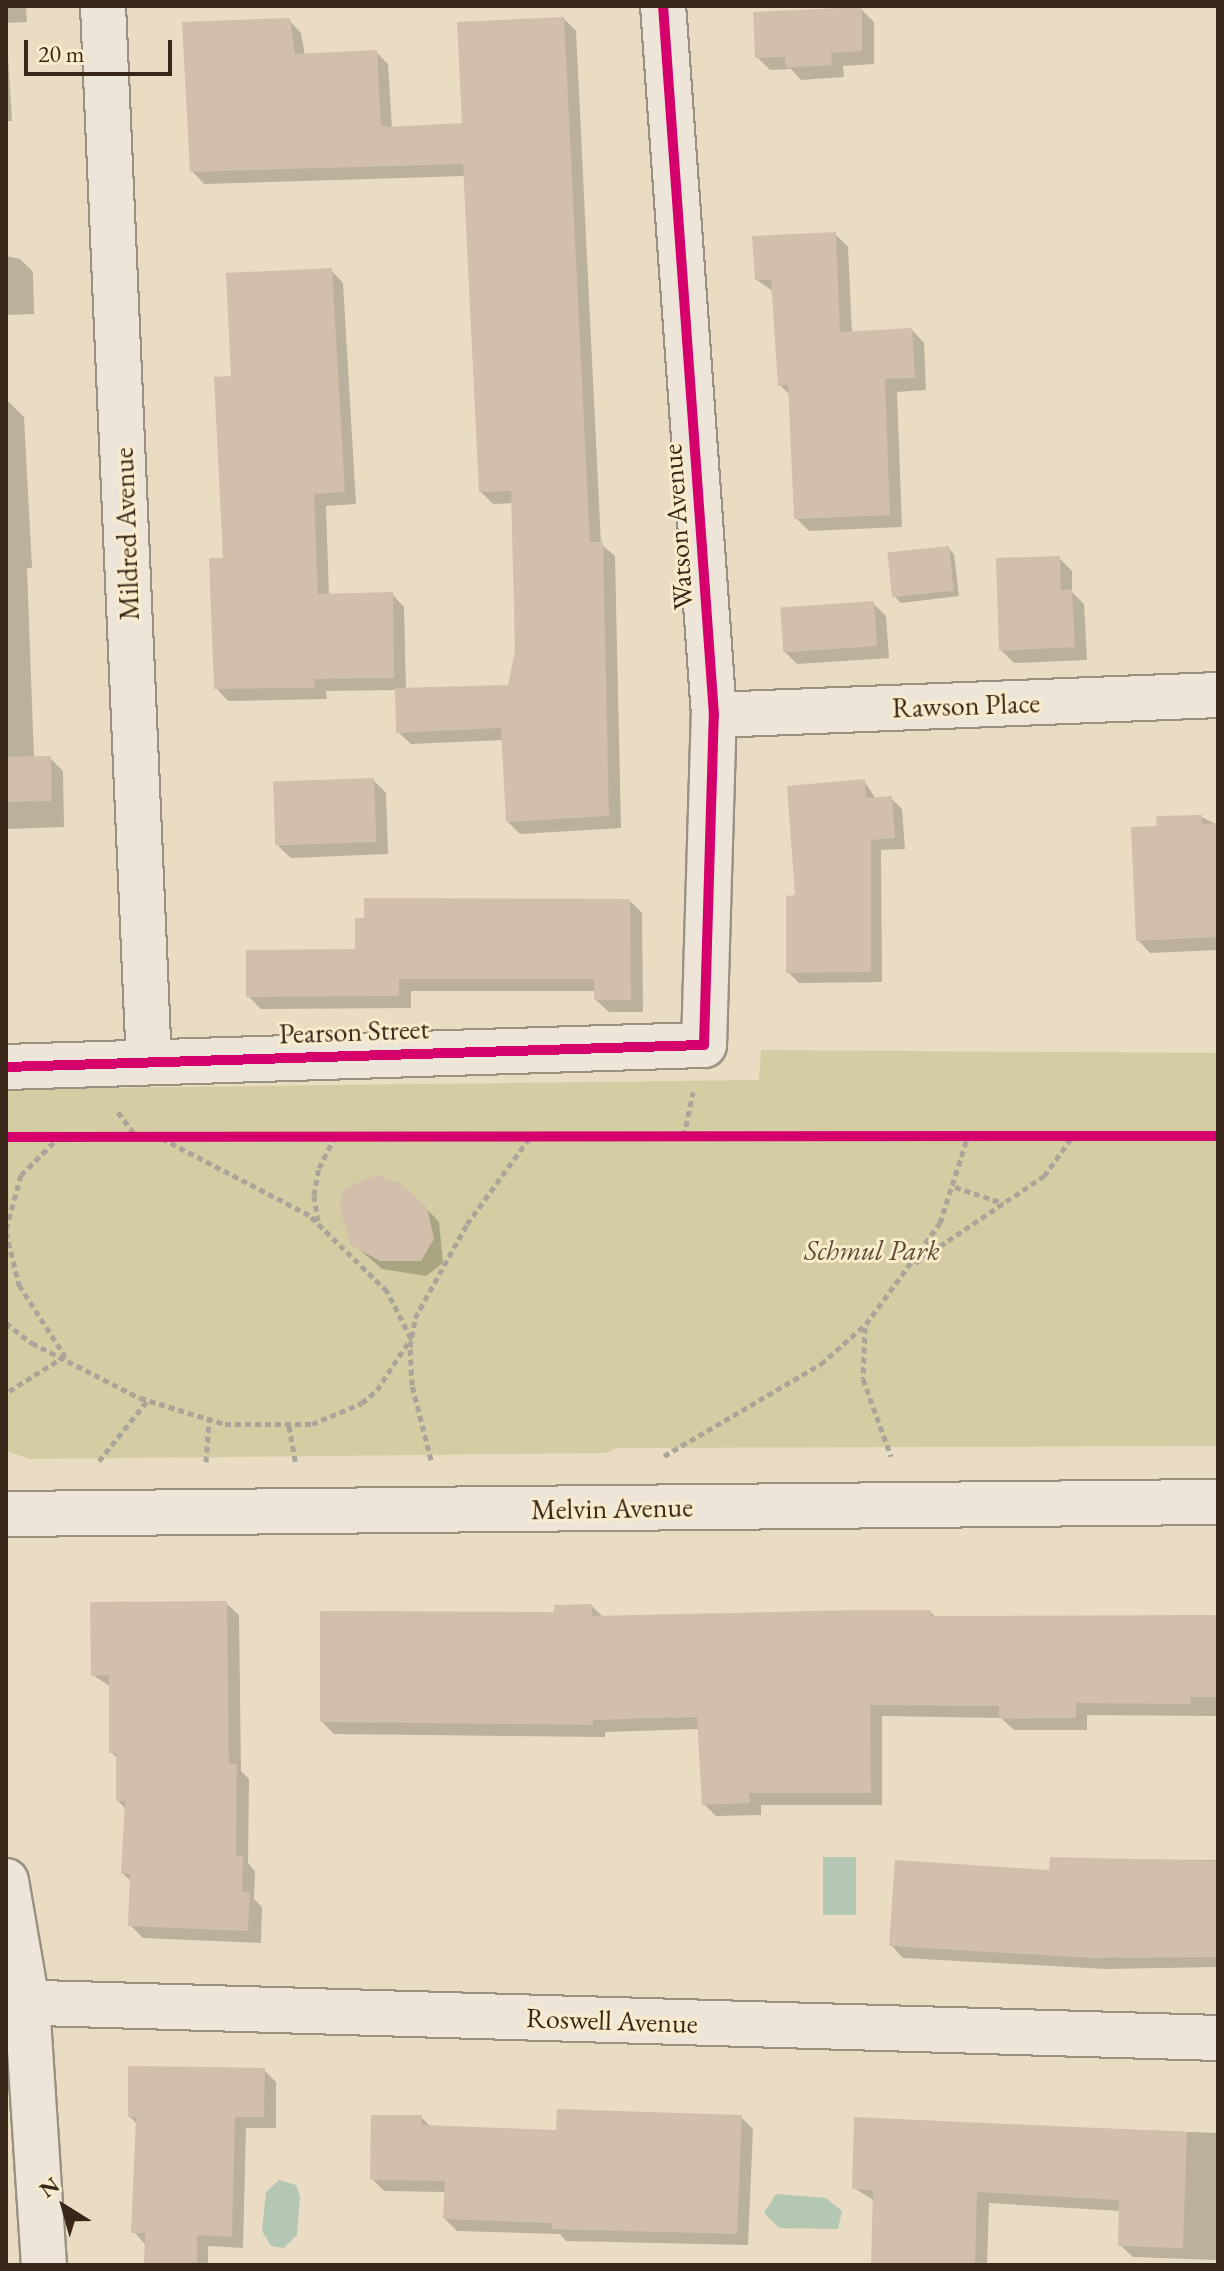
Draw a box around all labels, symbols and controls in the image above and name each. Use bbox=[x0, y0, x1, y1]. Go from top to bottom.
scale bar bbox=[28, 24, 176, 74]
text: 20 m bbox=[38, 38, 85, 69]
street label: Watson Avenue bbox=[654, 443, 700, 611]
street label: Mildred Avenue bbox=[106, 447, 146, 621]
street label: Rawson Place bbox=[891, 686, 1041, 724]
street label: Pearson Street bbox=[278, 1012, 430, 1050]
park label: Schmul Park bbox=[804, 1233, 940, 1267]
street label: Melvin Avenue bbox=[531, 1490, 693, 1526]
street label: Roswell Avenue bbox=[526, 2000, 698, 2040]
north arrow bbox=[24, 2167, 104, 2247]
text: N bbox=[33, 2170, 65, 2204]

